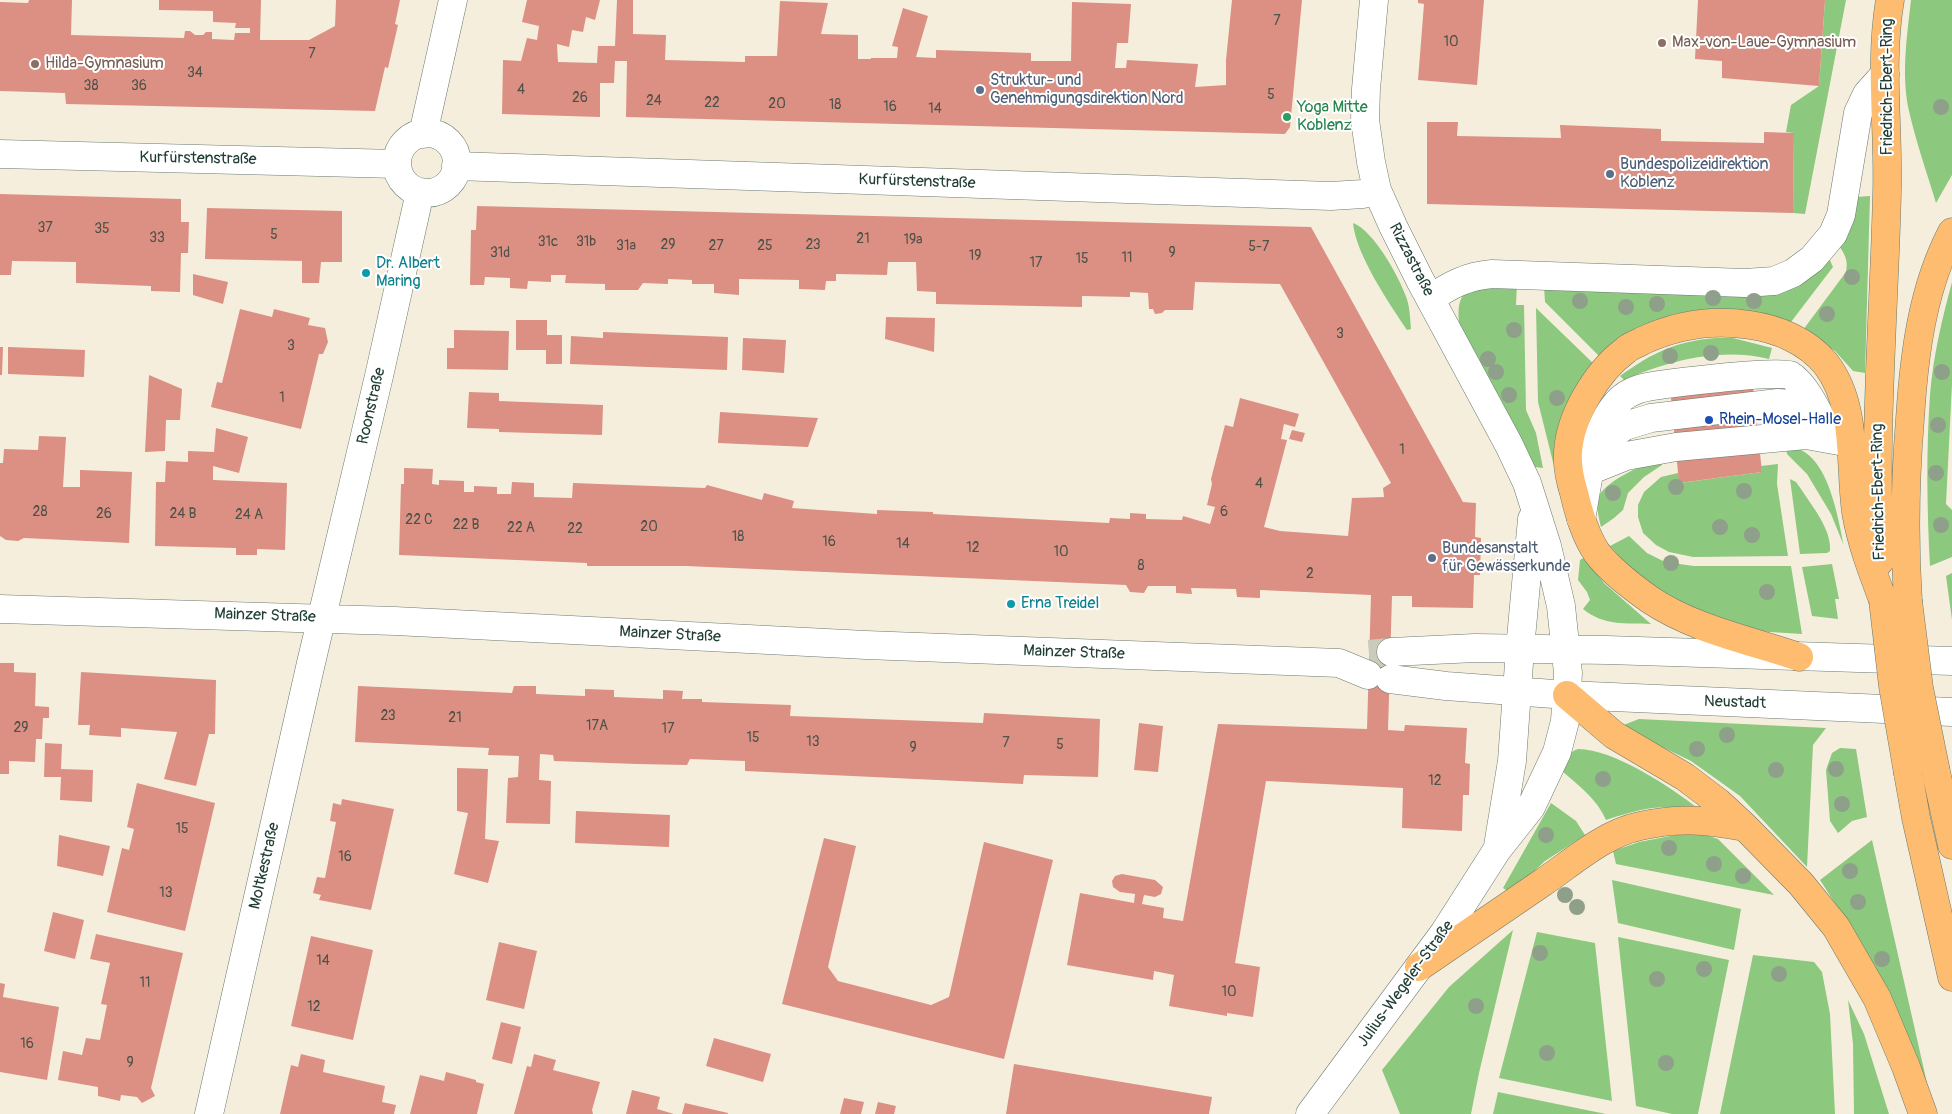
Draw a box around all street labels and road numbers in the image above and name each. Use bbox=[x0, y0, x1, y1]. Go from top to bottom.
street label: Friedrich-Ebert-Ring bbox=[1878, 18, 1898, 156]
street label: Kurfürstenstraße bbox=[139, 148, 257, 170]
street label: Kurfürstenstraße bbox=[858, 170, 976, 194]
street label: Rizzastraße bbox=[1384, 220, 1438, 300]
street label: Roonstraße bbox=[354, 366, 390, 446]
street label: Friedrich-Ebert-Ring bbox=[1868, 423, 1890, 561]
street label: Mainzer Straße bbox=[214, 605, 316, 627]
street label: Mainzer Straße bbox=[619, 623, 721, 647]
street label: Mainzer Straße bbox=[1023, 642, 1125, 664]
street label: Neustadt bbox=[1704, 692, 1766, 714]
street label: Moltkestraße bbox=[246, 821, 284, 911]
street label: Julius-Wegeler-Straße bbox=[1354, 917, 1458, 1051]

